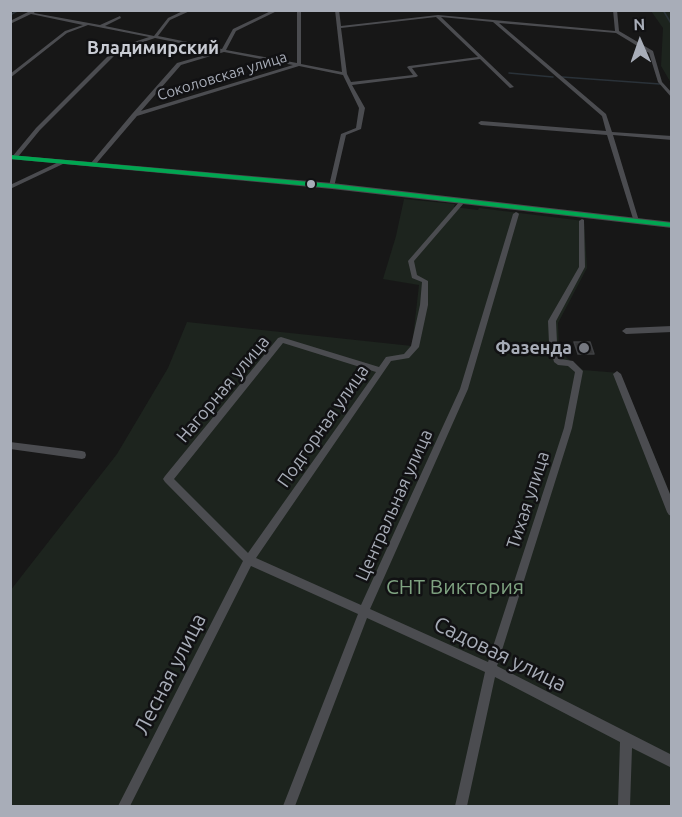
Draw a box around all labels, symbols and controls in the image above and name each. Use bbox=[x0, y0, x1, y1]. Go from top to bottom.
north arrow bbox=[610, 12, 670, 72]
text: N bbox=[633, 15, 646, 33]
district label: Владимирский bbox=[87, 37, 219, 59]
street label: Соколовская улица bbox=[155, 48, 289, 104]
unlabelled marker bbox=[305, 178, 317, 190]
street label: Нагорная улица bbox=[172, 331, 274, 447]
place label: Фазенда bbox=[495, 337, 572, 359]
marker: Фазенда bbox=[577, 341, 591, 355]
street label: Подгорная улица bbox=[273, 361, 373, 491]
street label: Центральная улица bbox=[351, 426, 437, 584]
street label: Тихая улица bbox=[502, 449, 554, 551]
park label: СНТ Виктория bbox=[386, 574, 524, 600]
street label: Лесная улица bbox=[129, 609, 211, 739]
street label: Садовая улица bbox=[430, 611, 570, 697]

